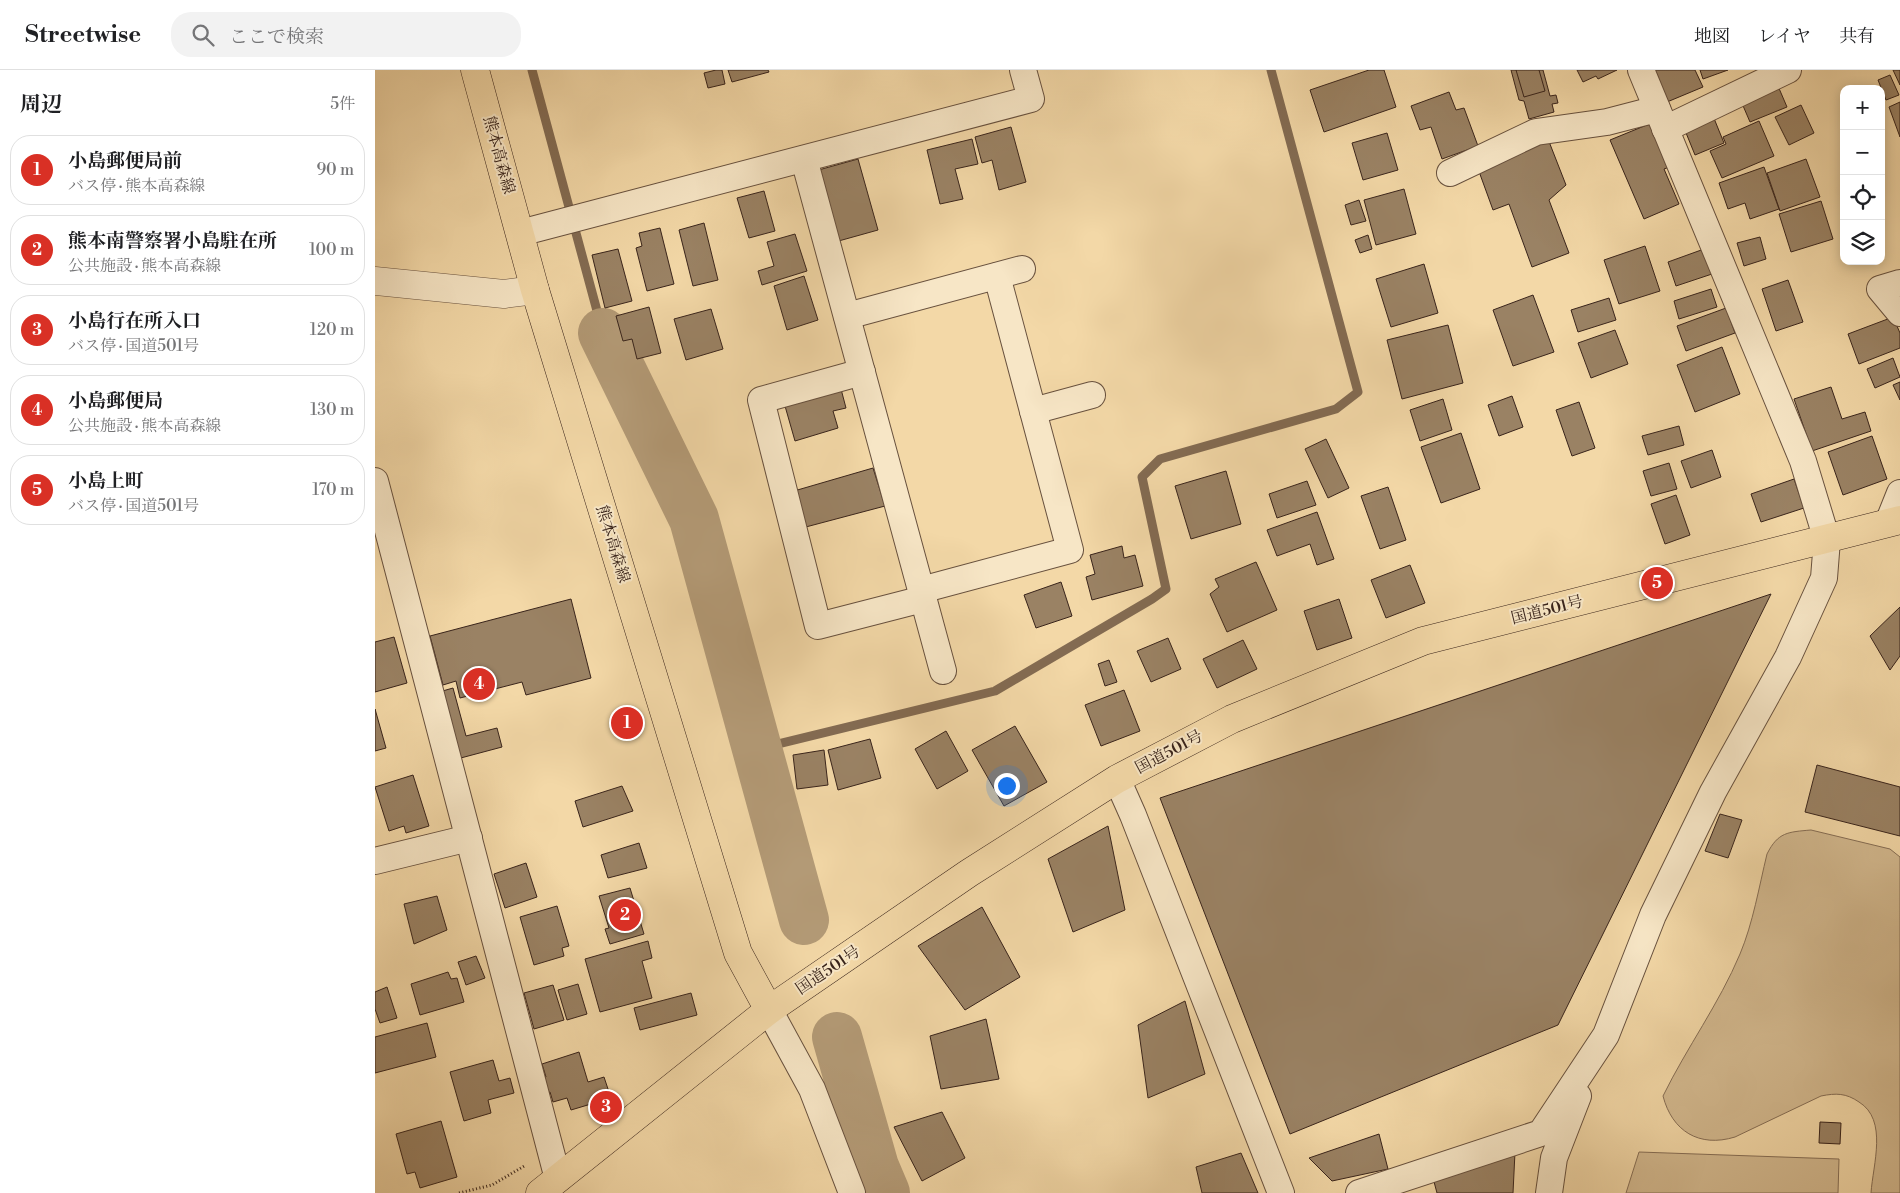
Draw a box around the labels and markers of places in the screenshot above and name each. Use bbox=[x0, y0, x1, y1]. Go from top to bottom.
pin: 5 bbox=[1641, 564, 1673, 602]
pin: 4 bbox=[463, 665, 495, 703]
pin: 1 bbox=[611, 704, 643, 742]
pin: 2 bbox=[609, 896, 641, 934]
pin: 3 bbox=[590, 1088, 622, 1126]

